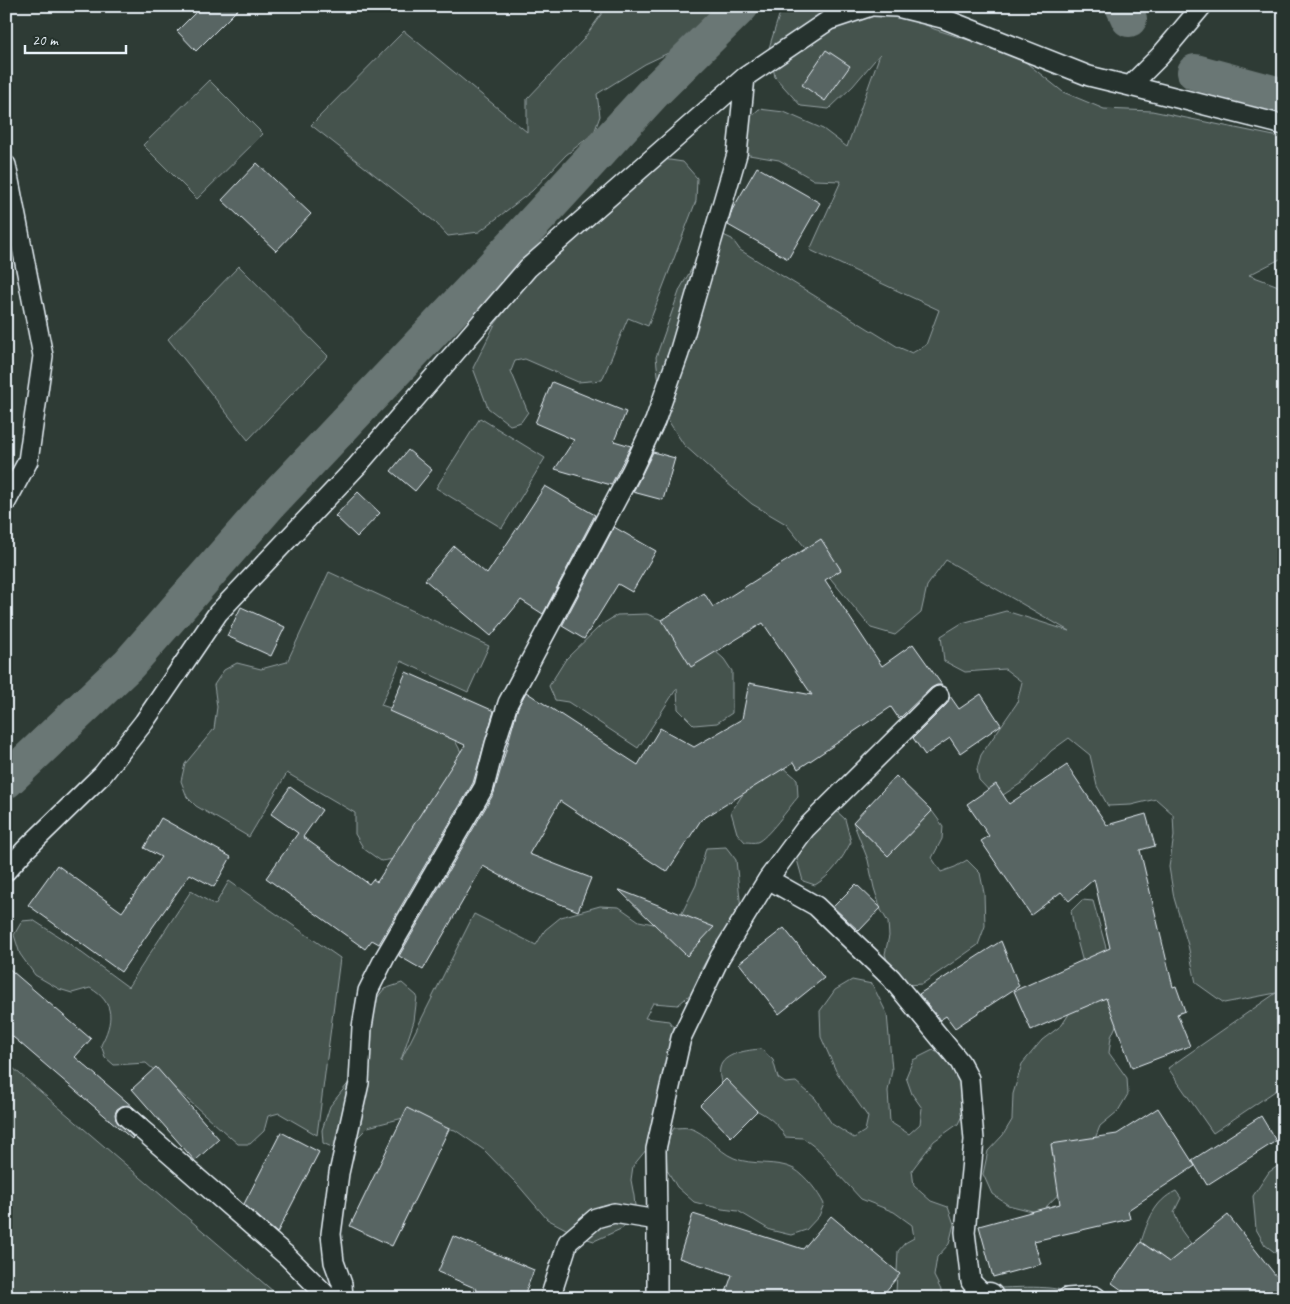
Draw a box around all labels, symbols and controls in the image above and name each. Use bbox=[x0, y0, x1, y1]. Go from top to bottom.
scale bar bbox=[25, 22, 126, 54]
text: 20 m bbox=[32, 31, 59, 50]

